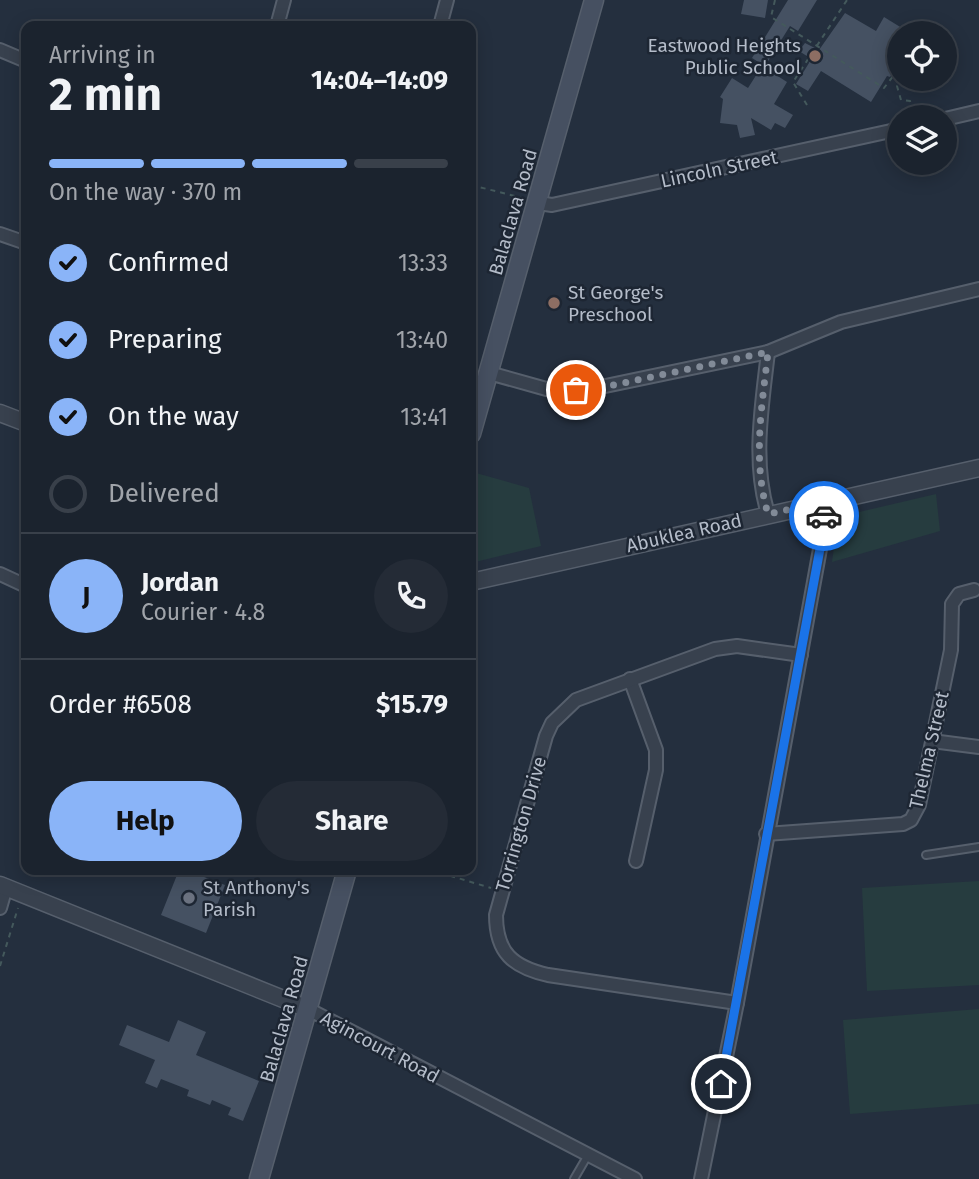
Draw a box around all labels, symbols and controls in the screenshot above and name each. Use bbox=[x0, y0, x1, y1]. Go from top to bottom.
map controls bbox=[887, 21, 957, 175]
button: locate bbox=[887, 21, 957, 91]
place label: Eastwood Heights Public School bbox=[648, 34, 801, 79]
text: Arriving in bbox=[49, 41, 156, 69]
marker: Eastwood Heights Public School bbox=[807, 48, 823, 64]
text: 14:04–14:09 bbox=[311, 65, 448, 96]
text: 2 min bbox=[49, 67, 162, 122]
button: layers bbox=[887, 105, 957, 175]
street label: Lincoln Street bbox=[658, 145, 780, 193]
street label: Balaclava Road bbox=[484, 146, 542, 278]
text: On the way · 370 m bbox=[49, 178, 242, 206]
icon: check bbox=[49, 244, 87, 282]
text: Confirmed bbox=[108, 247, 229, 278]
text: 13:33 bbox=[398, 249, 448, 277]
place label: St George's Preschool bbox=[568, 281, 663, 326]
marker: St George's Preschool bbox=[546, 295, 562, 311]
icon: check bbox=[49, 321, 87, 359]
text: Preparing bbox=[108, 324, 221, 355]
text: 13:40 bbox=[396, 326, 448, 354]
pin bbox=[546, 360, 606, 420]
icon: bag bbox=[557, 371, 595, 409]
icon: check bbox=[49, 398, 87, 436]
text: On the way bbox=[108, 401, 239, 432]
text: 13:41 bbox=[400, 403, 448, 431]
text: Delivered bbox=[108, 478, 220, 509]
courier bbox=[789, 481, 859, 551]
icon: car bbox=[805, 497, 843, 535]
street label: Abuklea Road bbox=[624, 509, 744, 557]
button: phone bbox=[374, 559, 448, 633]
text: Jordan bbox=[141, 567, 219, 598]
text: J bbox=[82, 581, 90, 612]
text: Courier · 4.8 bbox=[141, 598, 265, 626]
text: Order #6508 bbox=[49, 689, 192, 720]
text: $15.79 bbox=[376, 689, 448, 720]
street label: Thelma Street bbox=[904, 689, 954, 811]
street label: Torrington Drive bbox=[491, 754, 551, 894]
button: Help bbox=[49, 781, 242, 861]
button: Share bbox=[256, 781, 448, 861]
place label: St Anthony's Parish bbox=[203, 876, 310, 921]
marker: St Anthony's Parish bbox=[181, 890, 197, 906]
street label: Balaclava Road bbox=[255, 953, 313, 1085]
street label: Agincourt Road bbox=[317, 1006, 443, 1088]
pin bbox=[691, 1054, 751, 1114]
icon: home bbox=[702, 1065, 740, 1103]

